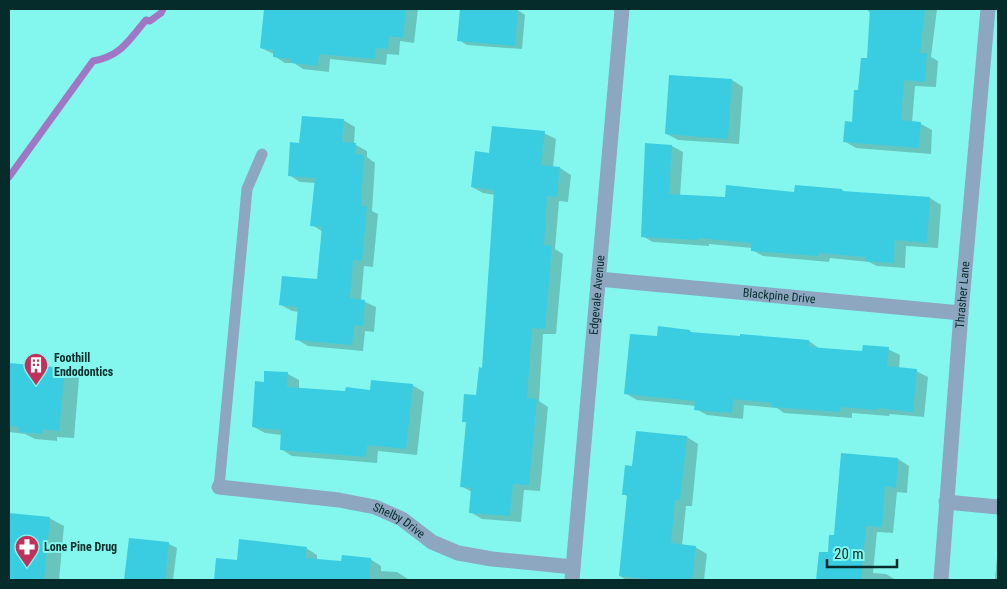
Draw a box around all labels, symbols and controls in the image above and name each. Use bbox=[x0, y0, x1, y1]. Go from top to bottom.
street label: Edgevale Avenue bbox=[586, 254, 607, 335]
street label: Thrasher Lane bbox=[953, 260, 973, 329]
street label: Blackpine Drive bbox=[742, 286, 817, 306]
place label: Foothill Endodontics bbox=[54, 351, 114, 379]
building icon: Foothill Endodontics bbox=[23, 352, 49, 386]
street label: Shelby Drive bbox=[371, 500, 428, 541]
pharmacy icon: Lone Pine Drug bbox=[14, 534, 40, 568]
scale bar bbox=[827, 536, 897, 568]
place label: Lone Pine Drug bbox=[44, 540, 117, 554]
text: 20 m bbox=[834, 545, 864, 563]

